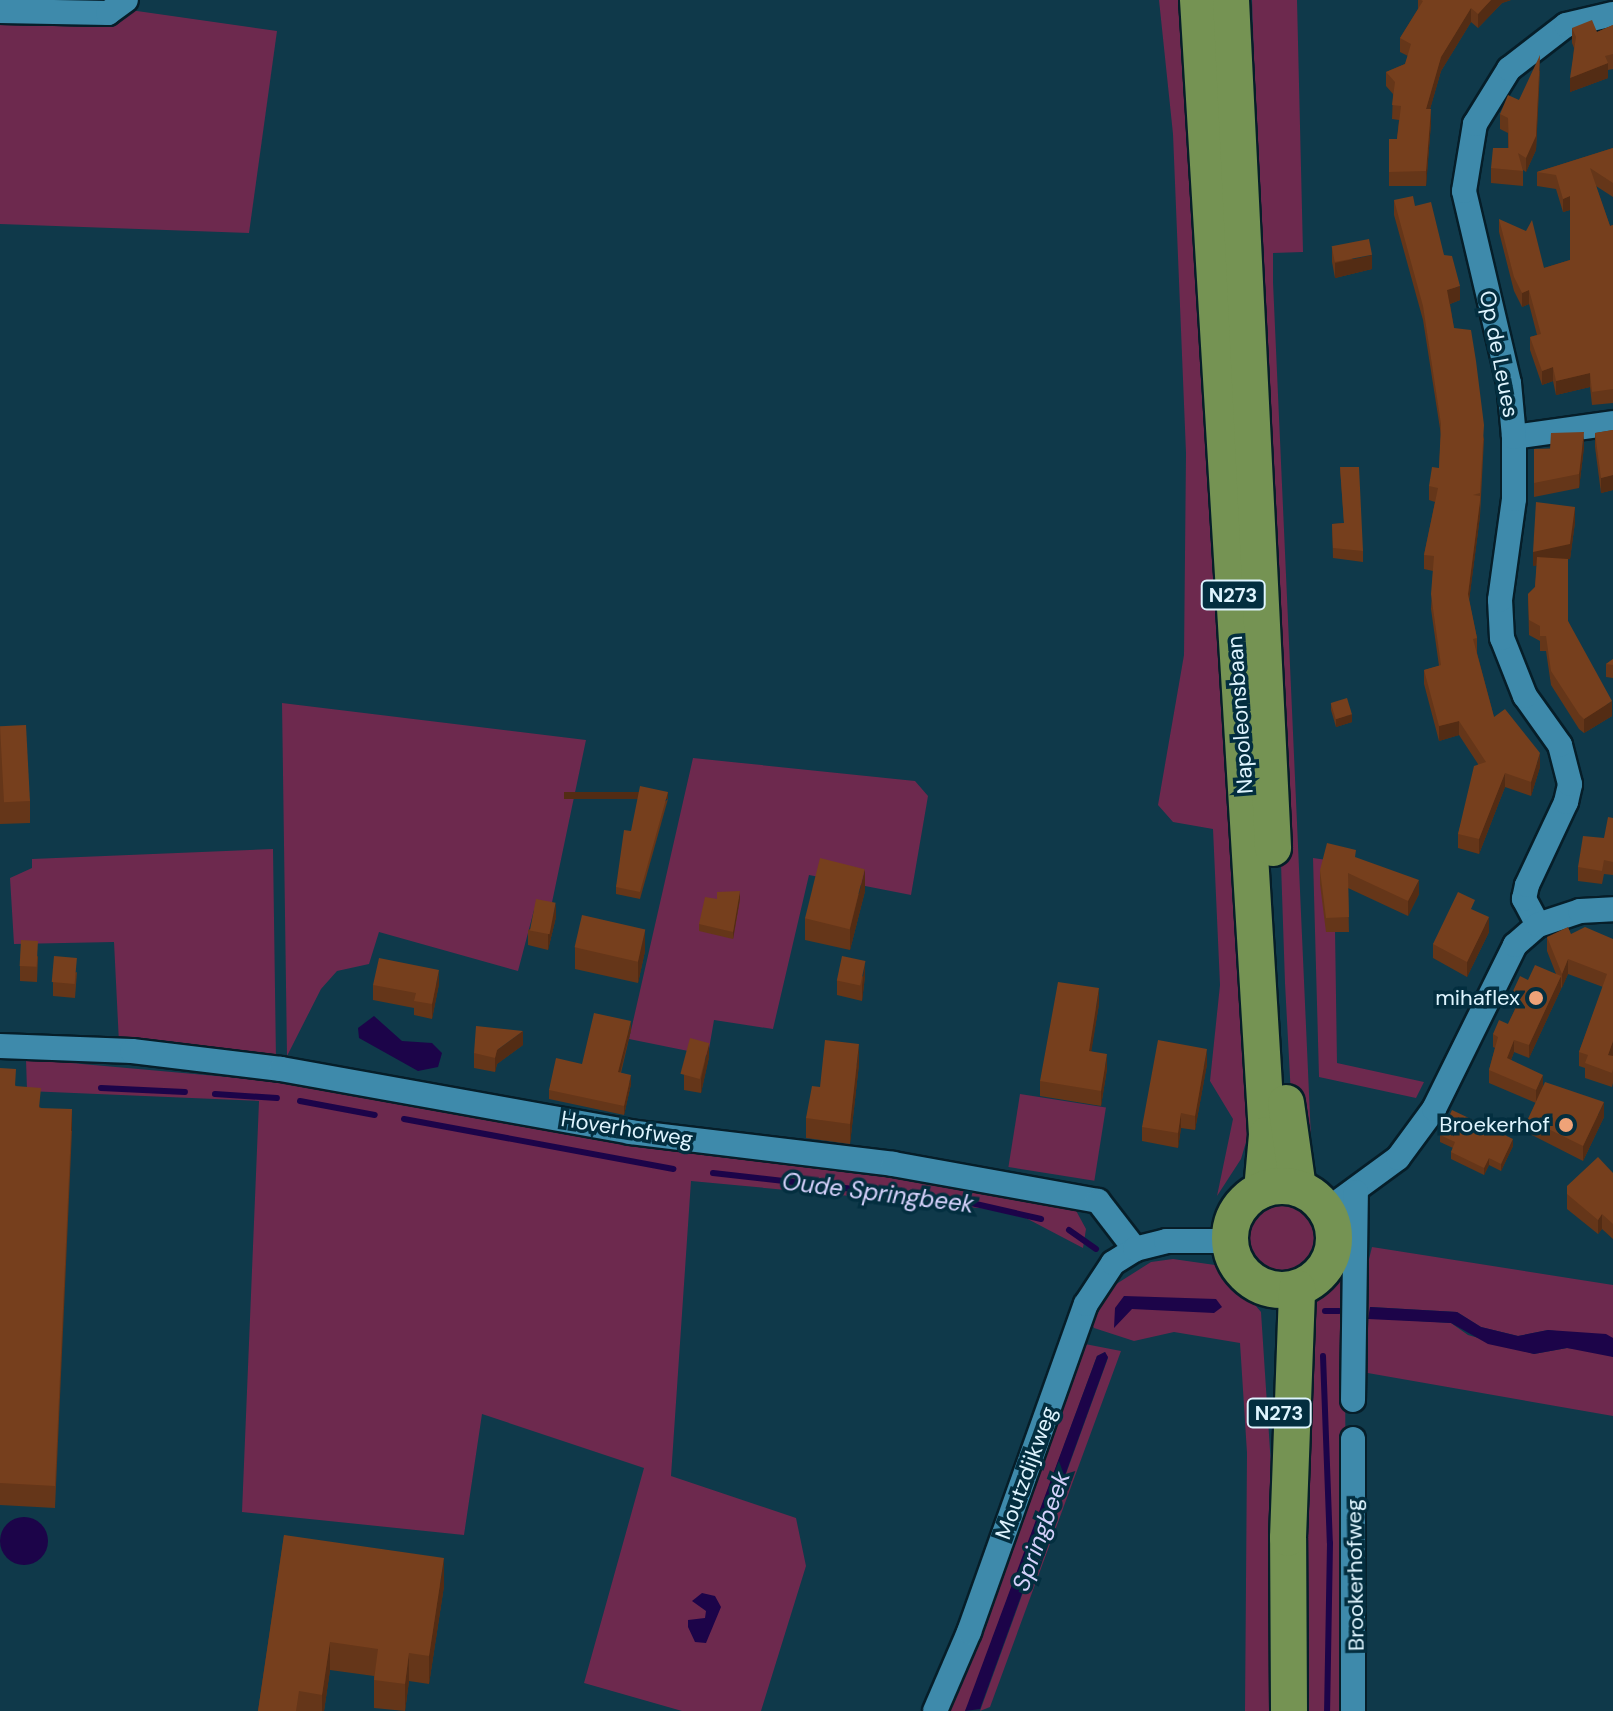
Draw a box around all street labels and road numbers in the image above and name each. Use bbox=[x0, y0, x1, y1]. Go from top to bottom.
street label: Op de Leues bbox=[1474, 288, 1524, 420]
road number: N273 bbox=[1199, 579, 1267, 611]
street label: Napoleonsbaan bbox=[1221, 635, 1259, 795]
street label: Hoverhofweg bbox=[559, 1106, 695, 1152]
road number: N273 bbox=[1245, 1397, 1313, 1429]
street label: Moutzdijkweg bbox=[990, 1403, 1062, 1543]
street label: Brookerhofweg bbox=[1340, 1499, 1370, 1651]

